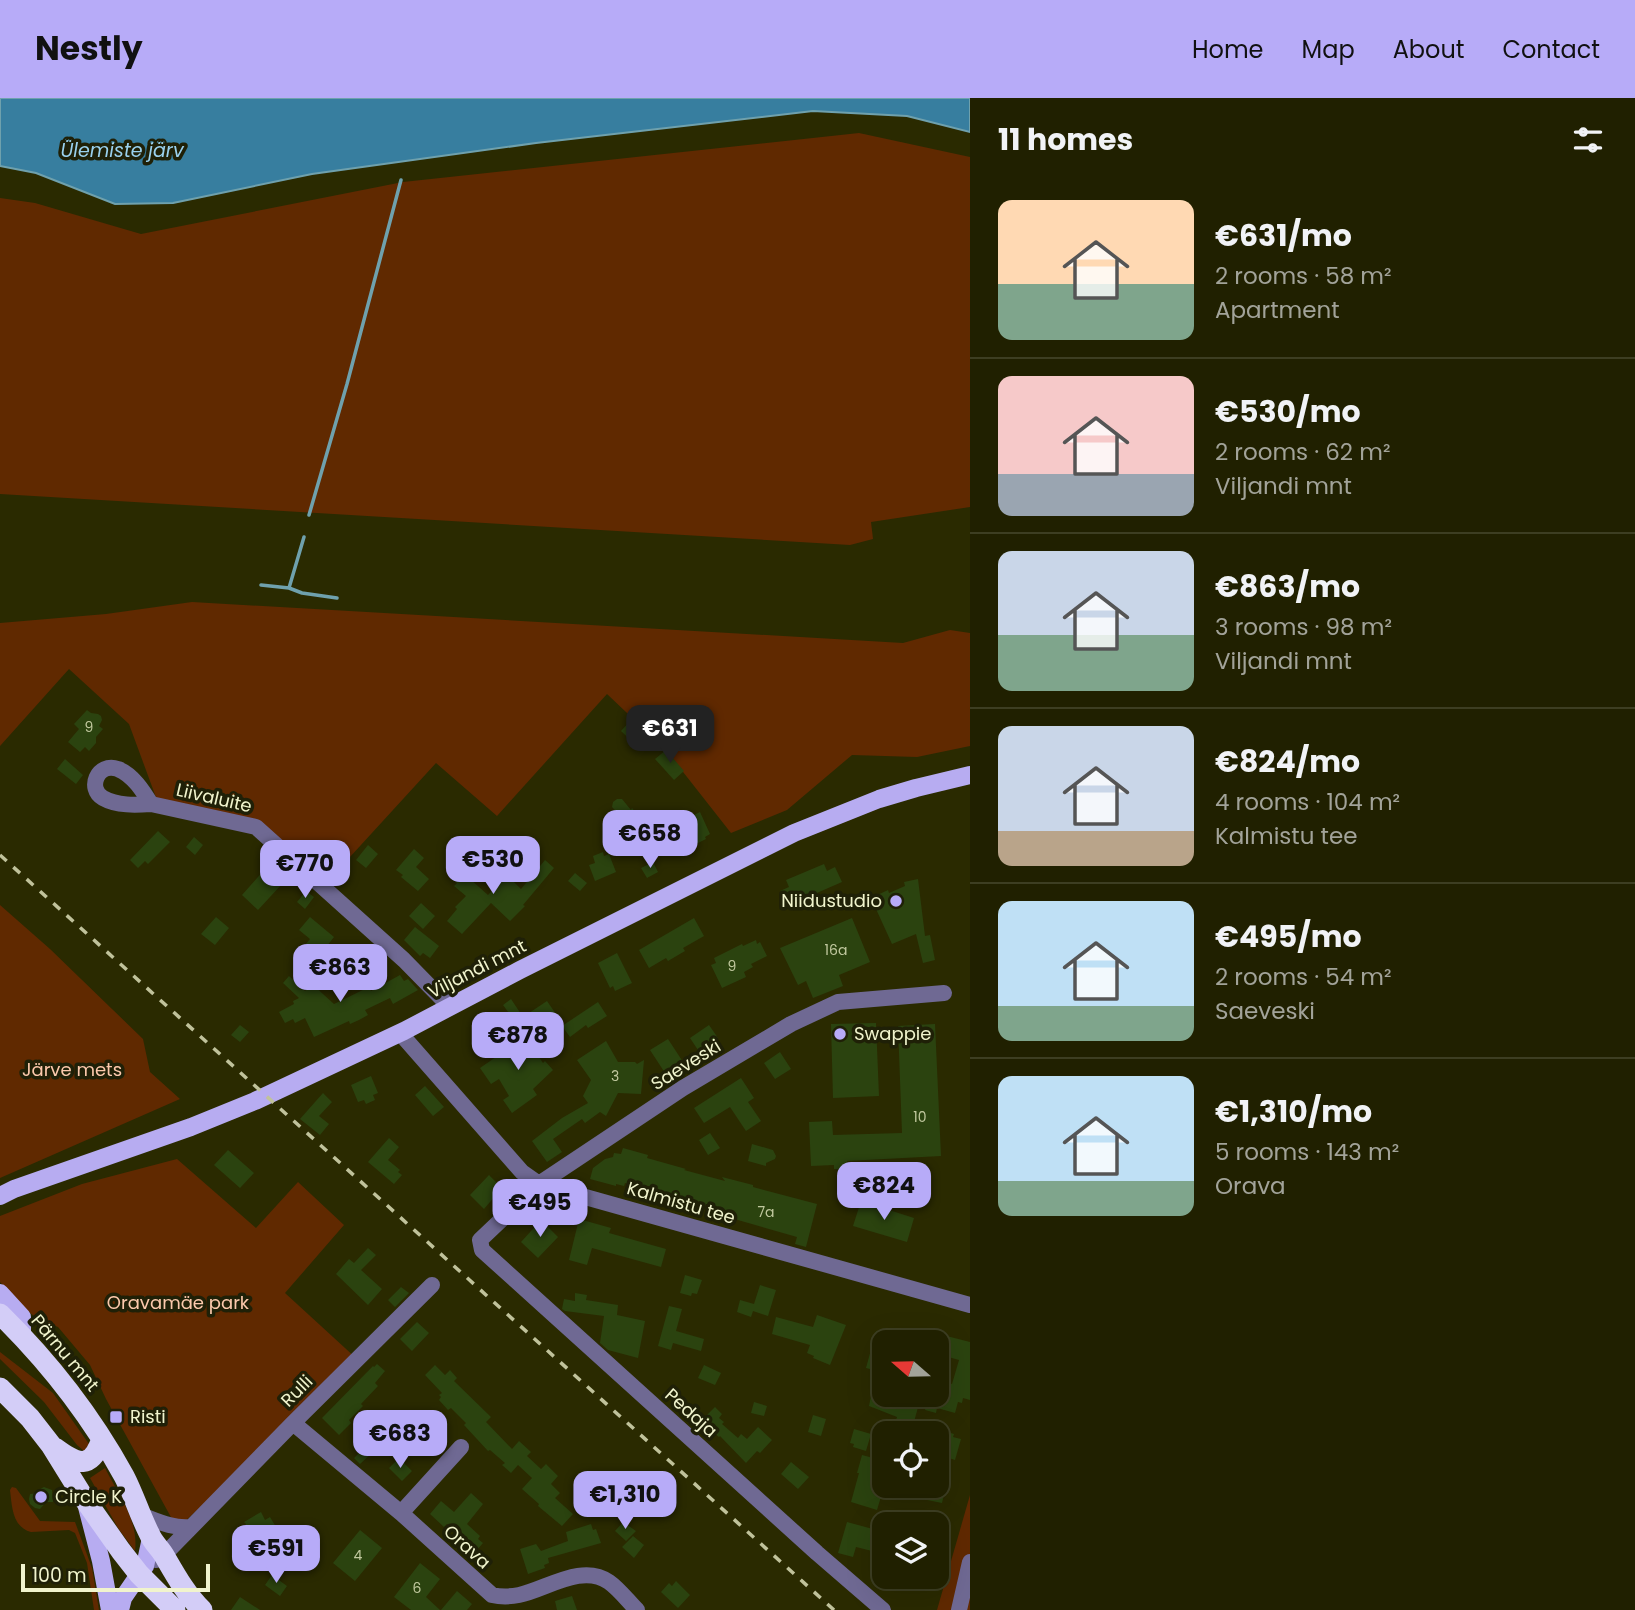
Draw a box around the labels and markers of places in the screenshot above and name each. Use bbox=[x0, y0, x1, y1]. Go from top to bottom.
pin: €631 bbox=[629, 706, 711, 765]
pin: €658 bbox=[609, 810, 691, 870]
pin: €530 bbox=[452, 836, 534, 896]
pin: €770 bbox=[264, 840, 346, 900]
place label: Niidustudio bbox=[781, 888, 882, 913]
marker: Niidustudio bbox=[888, 893, 904, 909]
pin: €863 bbox=[299, 944, 381, 1004]
pin: €878 bbox=[477, 1012, 559, 1072]
place label: Swappie bbox=[854, 1021, 931, 1046]
marker: Swappie bbox=[832, 1026, 848, 1042]
pin: €824 bbox=[843, 1162, 925, 1222]
pin: €495 bbox=[499, 1180, 581, 1239]
place label: Risti bbox=[130, 1404, 166, 1429]
marker: Risti bbox=[108, 1409, 124, 1425]
pin: €683 bbox=[359, 1410, 441, 1470]
pin: €1,310 bbox=[568, 1472, 682, 1531]
place label: Circle K bbox=[55, 1484, 122, 1509]
marker: Circle K bbox=[33, 1489, 49, 1505]
pin: €591 bbox=[235, 1526, 317, 1585]

